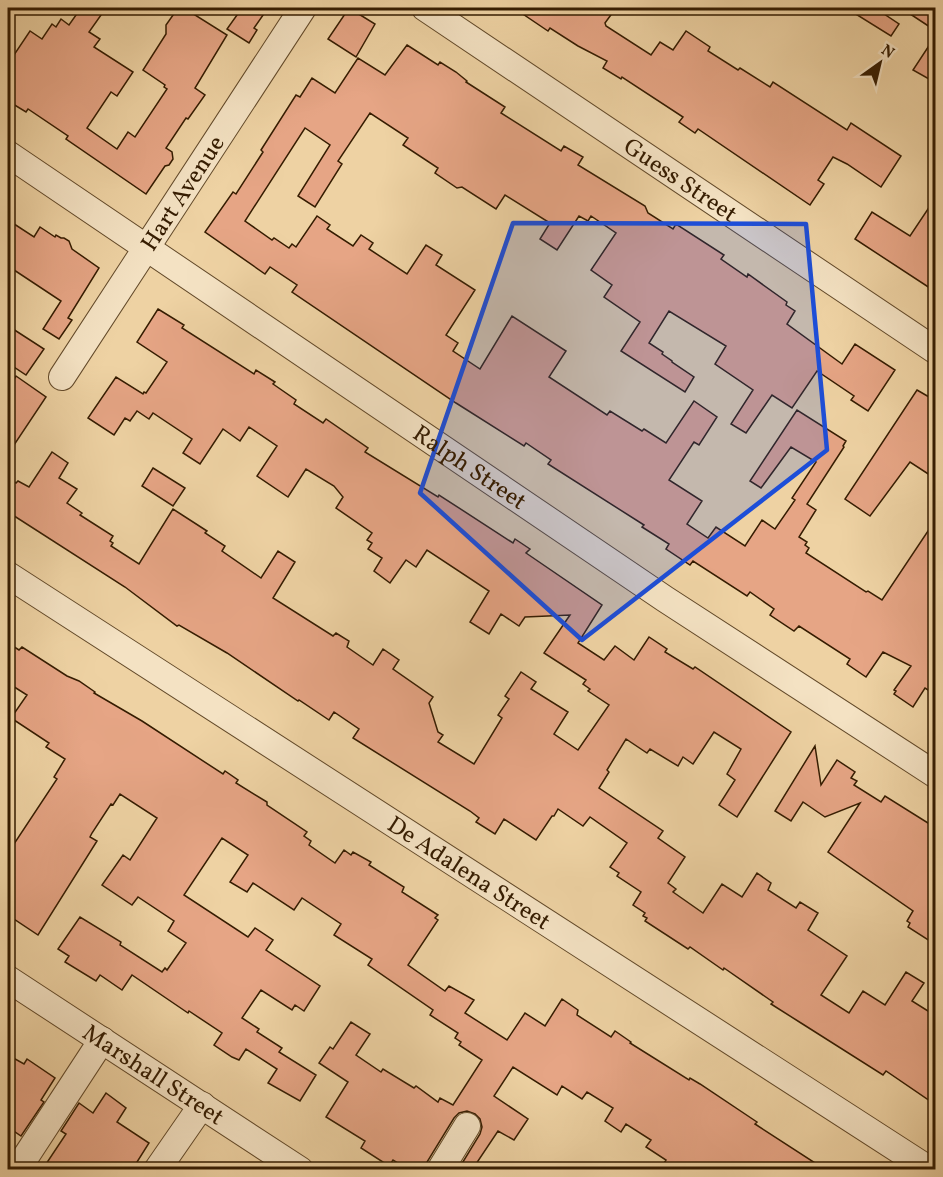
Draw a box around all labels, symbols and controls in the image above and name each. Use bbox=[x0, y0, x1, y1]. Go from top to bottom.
north arrow bbox=[850, 33, 910, 93]
text: N bbox=[876, 40, 899, 65]
street label: Hart Avenue bbox=[134, 129, 234, 258]
street label: Guess Street bbox=[616, 131, 743, 232]
street label: Ralph Street bbox=[405, 418, 533, 519]
street label: De Adalena Street bbox=[380, 809, 557, 940]
street label: Marshall Street bbox=[75, 1017, 230, 1135]

